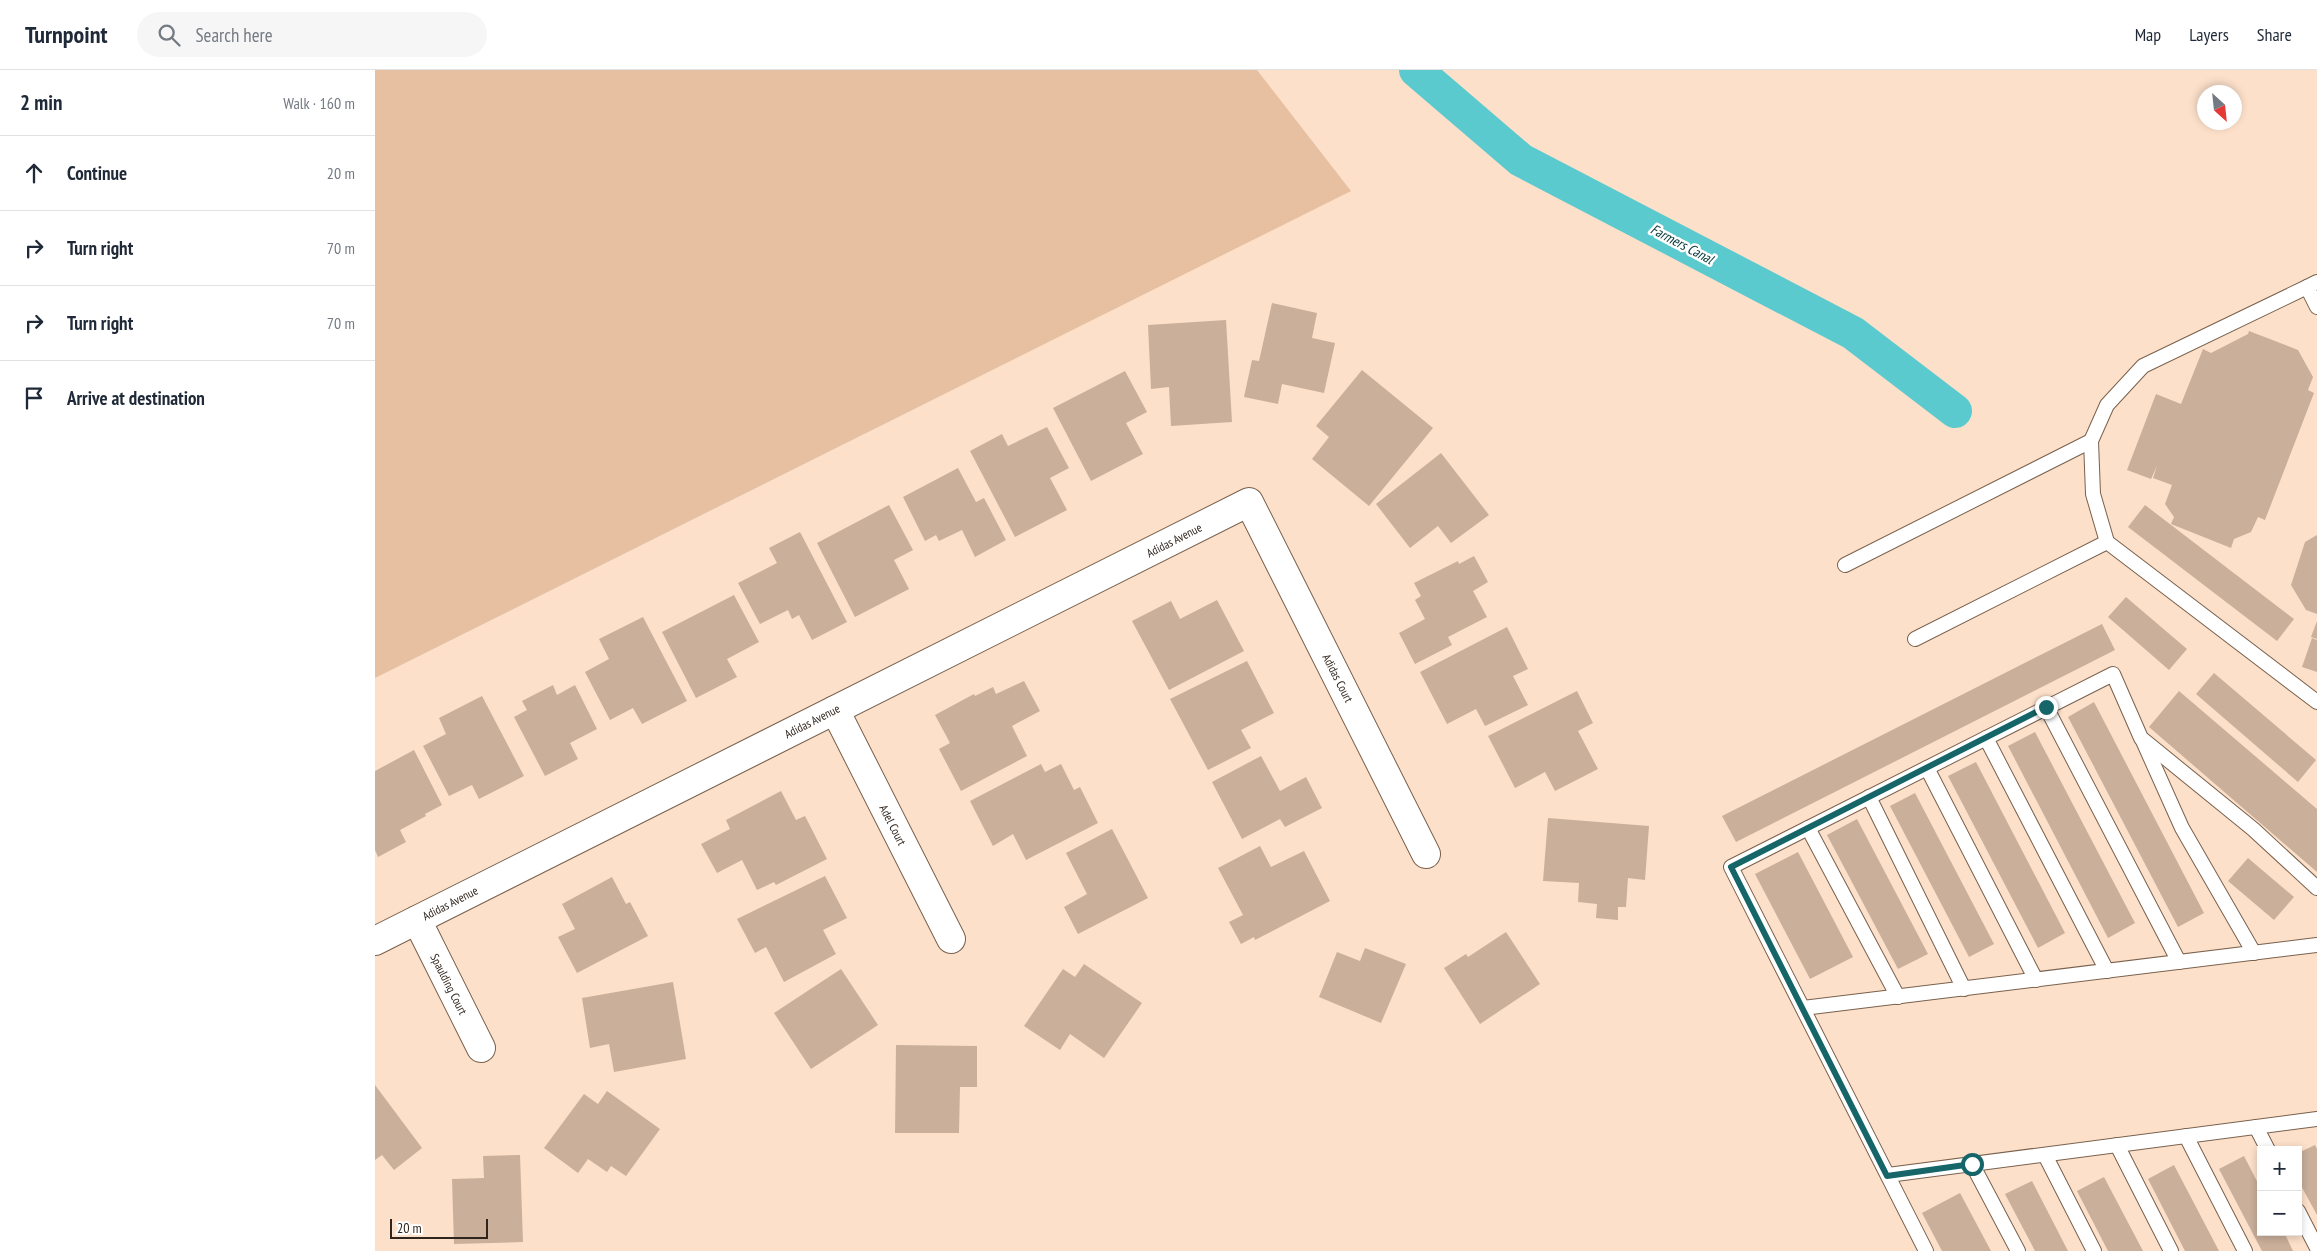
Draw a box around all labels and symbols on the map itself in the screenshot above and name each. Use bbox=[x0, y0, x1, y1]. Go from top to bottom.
north arrow bbox=[2197, 85, 2242, 130]
water label: Farmers Canal bbox=[1648, 220, 1718, 269]
street label: Adidas Avenue bbox=[1144, 520, 1204, 560]
street label: Adidas Court bbox=[1319, 651, 1357, 705]
route end bbox=[2035, 696, 2058, 719]
street label: Adidas Avenue bbox=[782, 701, 842, 741]
street label: Adel Court bbox=[876, 802, 910, 848]
street label: Adidas Avenue bbox=[420, 883, 480, 923]
street label: Spaulding Court bbox=[427, 951, 471, 1018]
route start bbox=[1961, 1153, 1984, 1176]
scale bar bbox=[390, 1216, 487, 1239]

